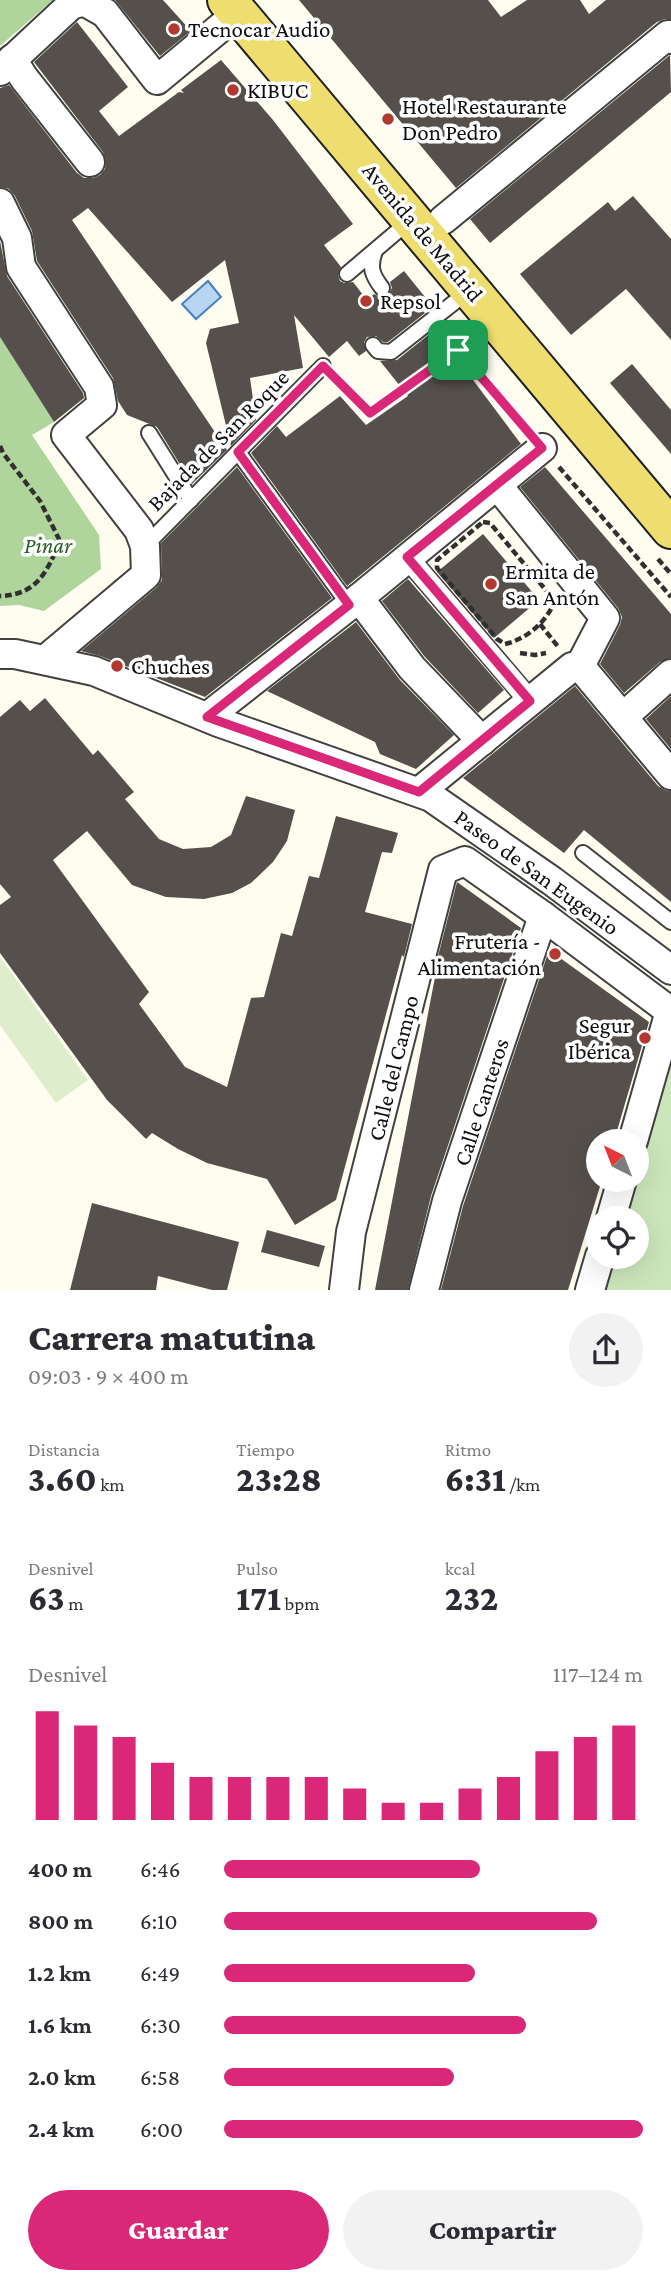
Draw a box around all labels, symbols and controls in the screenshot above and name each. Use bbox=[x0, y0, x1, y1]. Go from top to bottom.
place label: Tecnocar Audio bbox=[188, 16, 330, 42]
marker: Tecnocar Audio bbox=[166, 21, 182, 37]
place label: KIBUC bbox=[247, 77, 308, 103]
marker: KIBUC bbox=[225, 82, 241, 98]
place label: Hotel Restaurante Don Pedro bbox=[402, 93, 567, 145]
marker: Hotel Restaurante Don Pedro bbox=[380, 111, 396, 127]
street label: Avenida de Madrid bbox=[357, 157, 489, 307]
place label: Repsol bbox=[380, 288, 441, 314]
marker: Repsol bbox=[358, 293, 374, 309]
pin bbox=[428, 320, 488, 380]
icon: arrive bbox=[439, 331, 477, 369]
street label: Bajada de San Roque bbox=[142, 364, 294, 516]
park label: Pinar bbox=[24, 532, 73, 558]
place label: Ermita de San Antón bbox=[505, 558, 600, 610]
marker: Ermita de San Antón bbox=[483, 576, 499, 592]
place label: Chuches bbox=[131, 653, 210, 679]
marker: Chuches bbox=[109, 658, 125, 674]
street label: Paseo de San Eugenio bbox=[450, 804, 624, 940]
place label: Frutería - Alimentación bbox=[417, 928, 541, 980]
marker: Frutería - Alimentación bbox=[547, 946, 563, 962]
street label: Calle del Campo bbox=[362, 992, 424, 1144]
place label: Segur Ibérica bbox=[568, 1012, 631, 1064]
marker: Segur Ibérica bbox=[637, 1030, 653, 1046]
street label: Calle Canteros bbox=[448, 1035, 514, 1169]
north arrow bbox=[586, 1129, 649, 1192]
map controls bbox=[586, 1129, 649, 1269]
button: locate bbox=[586, 1206, 649, 1269]
button: share bbox=[569, 1313, 643, 1387]
text: Carrera matutina bbox=[28, 1316, 315, 1358]
text: 09:03 · 9 × 400 m bbox=[28, 1363, 189, 1389]
text: Distancia bbox=[28, 1439, 100, 1460]
text: Tiempo bbox=[236, 1439, 295, 1460]
text: Ritmo bbox=[445, 1439, 491, 1460]
text: 3.60 bbox=[28, 1460, 97, 1499]
text: 23:28 bbox=[236, 1460, 322, 1499]
text: 6:31 bbox=[445, 1460, 506, 1499]
text: km bbox=[97, 1474, 125, 1495]
text: /km bbox=[506, 1474, 540, 1495]
text: Desnivel bbox=[28, 1558, 94, 1579]
text: Pulso bbox=[236, 1558, 278, 1579]
text: kcal bbox=[445, 1558, 475, 1579]
text: 63 bbox=[28, 1579, 65, 1618]
text: 171 bbox=[236, 1579, 281, 1618]
text: 232 bbox=[445, 1579, 498, 1618]
text: m bbox=[65, 1593, 83, 1614]
text: bpm bbox=[281, 1593, 320, 1614]
text: Desnivel bbox=[28, 1661, 107, 1687]
text: 117–124 m bbox=[553, 1661, 643, 1687]
text: 400 m bbox=[28, 1856, 92, 1882]
text: 6:46 bbox=[140, 1856, 180, 1882]
text: 800 m bbox=[28, 1908, 93, 1934]
text: 6:10 bbox=[140, 1908, 178, 1934]
text: 1.2 km bbox=[28, 1960, 91, 1986]
text: 6:49 bbox=[140, 1960, 180, 1986]
text: 1.6 km bbox=[28, 2012, 92, 2038]
text: 6:30 bbox=[140, 2012, 181, 2038]
text: 2.0 km bbox=[28, 2064, 96, 2090]
text: 6:58 bbox=[140, 2064, 180, 2090]
text: 2.4 km bbox=[28, 2116, 95, 2142]
text: 6:00 bbox=[140, 2116, 183, 2142]
button: Guardar bbox=[28, 2190, 329, 2270]
button: Compartir bbox=[343, 2190, 643, 2270]

